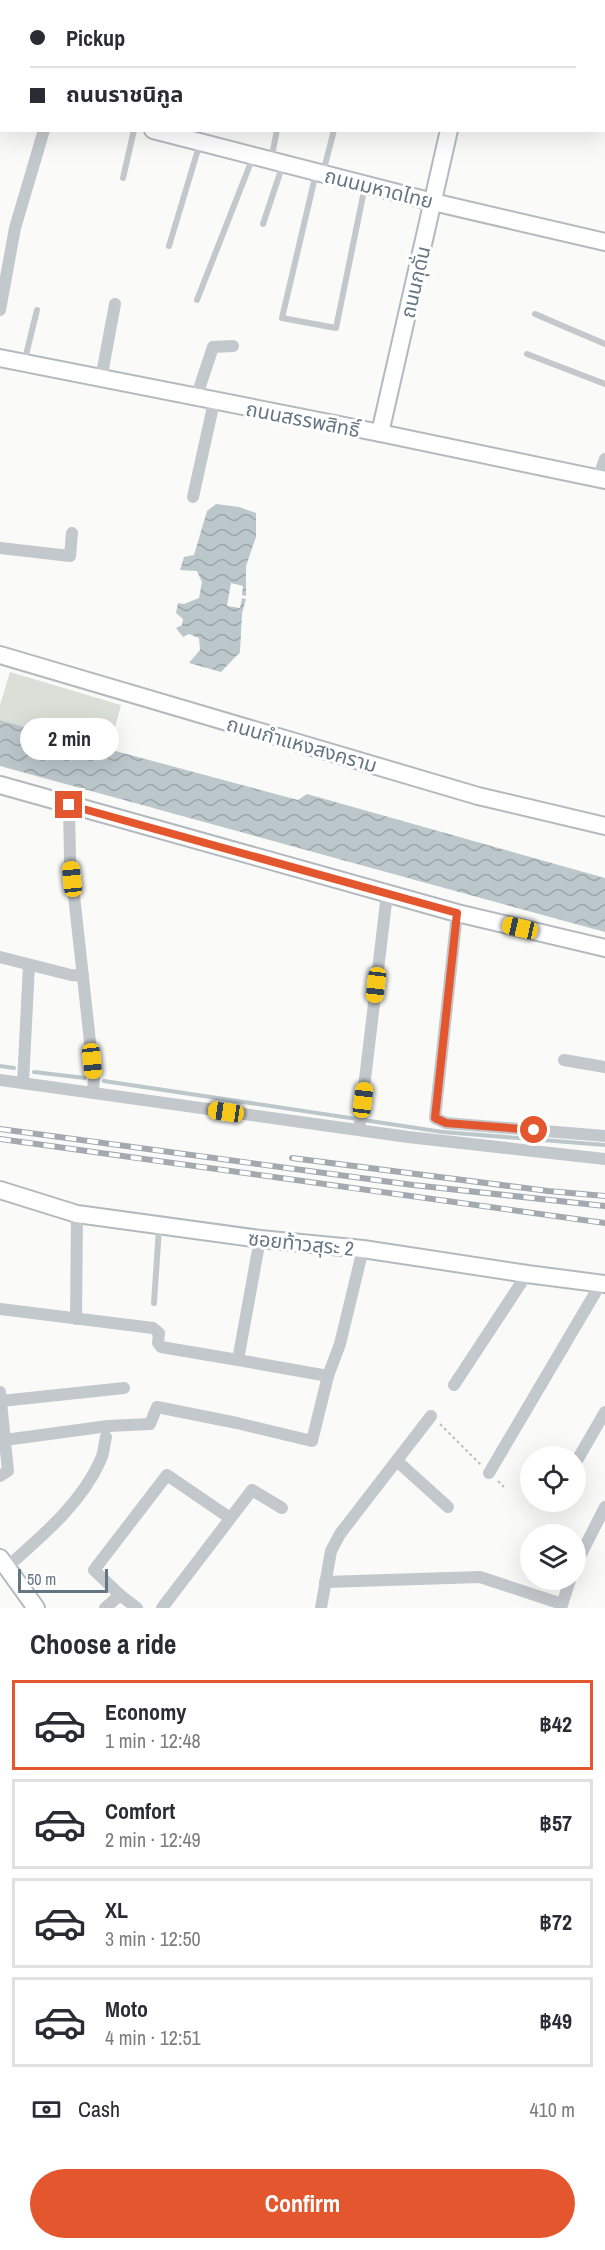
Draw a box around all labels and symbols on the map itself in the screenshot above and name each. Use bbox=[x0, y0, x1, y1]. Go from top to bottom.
street label: ถนนมหาดไทย bbox=[322, 161, 436, 215]
street label: ถนนกุดั่น bbox=[394, 243, 436, 321]
street label: ถนนสรรพสิทธิ์ bbox=[244, 395, 363, 443]
street label: ถนนกำแหงสงคราม bbox=[224, 710, 380, 778]
callout: 2 min bbox=[20, 718, 118, 760]
route end bbox=[55, 791, 82, 818]
car bbox=[61, 860, 83, 898]
car bbox=[500, 915, 540, 941]
car bbox=[365, 966, 387, 1004]
car bbox=[81, 1042, 103, 1080]
car bbox=[352, 1081, 374, 1119]
car bbox=[207, 1101, 245, 1123]
route start bbox=[520, 1116, 547, 1143]
street label: ซอยท้าวสุระ 2 bbox=[247, 1224, 355, 1262]
scale bar bbox=[18, 1566, 108, 1594]

